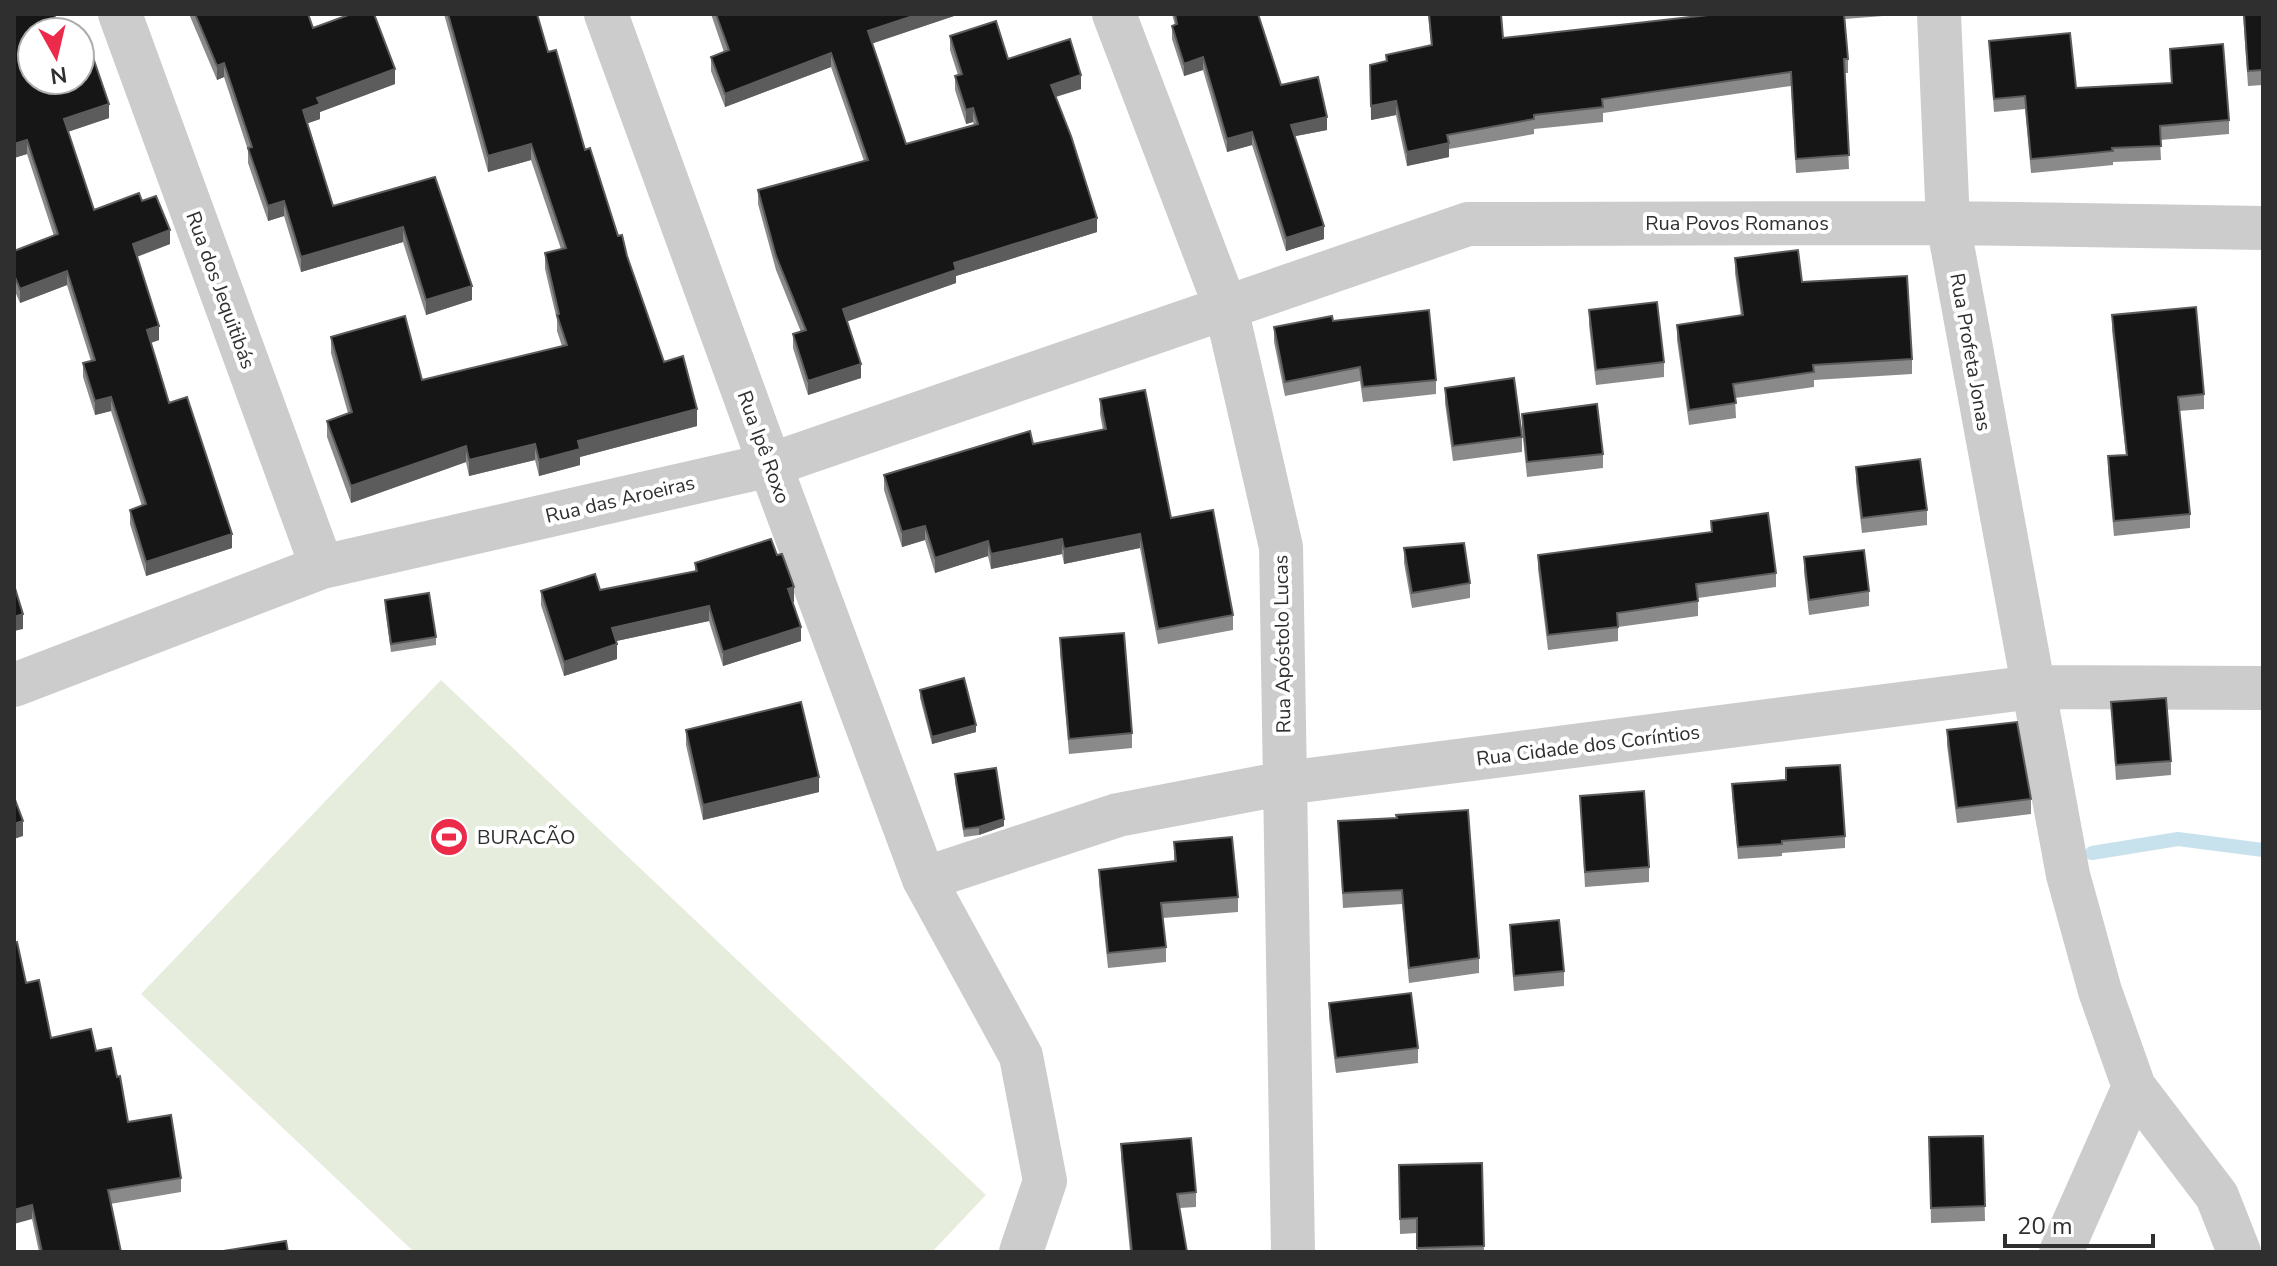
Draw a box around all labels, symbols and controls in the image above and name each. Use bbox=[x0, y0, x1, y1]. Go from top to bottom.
north arrow bbox=[16, 16, 96, 96]
text: N bbox=[48, 59, 69, 91]
street label: Rua dos Jequitibás bbox=[179, 208, 262, 373]
street label: Rua Povos Romanos bbox=[1645, 210, 1829, 237]
street label: Rua Profeta Jonas bbox=[1943, 271, 1998, 433]
street label: Rua Ipê Roxo bbox=[731, 387, 796, 507]
street label: Rua das Aroeiras bbox=[543, 469, 698, 530]
street label: Rua Apóstolo Lucas bbox=[1267, 554, 1298, 734]
street label: Rua Cidade dos Coríntios bbox=[1475, 718, 1701, 773]
sports icon: BURACÃO bbox=[428, 816, 470, 858]
place label: BURACÃO bbox=[477, 824, 575, 851]
scale bar bbox=[2005, 1198, 2153, 1248]
text: 20 m bbox=[2017, 1210, 2073, 1242]

